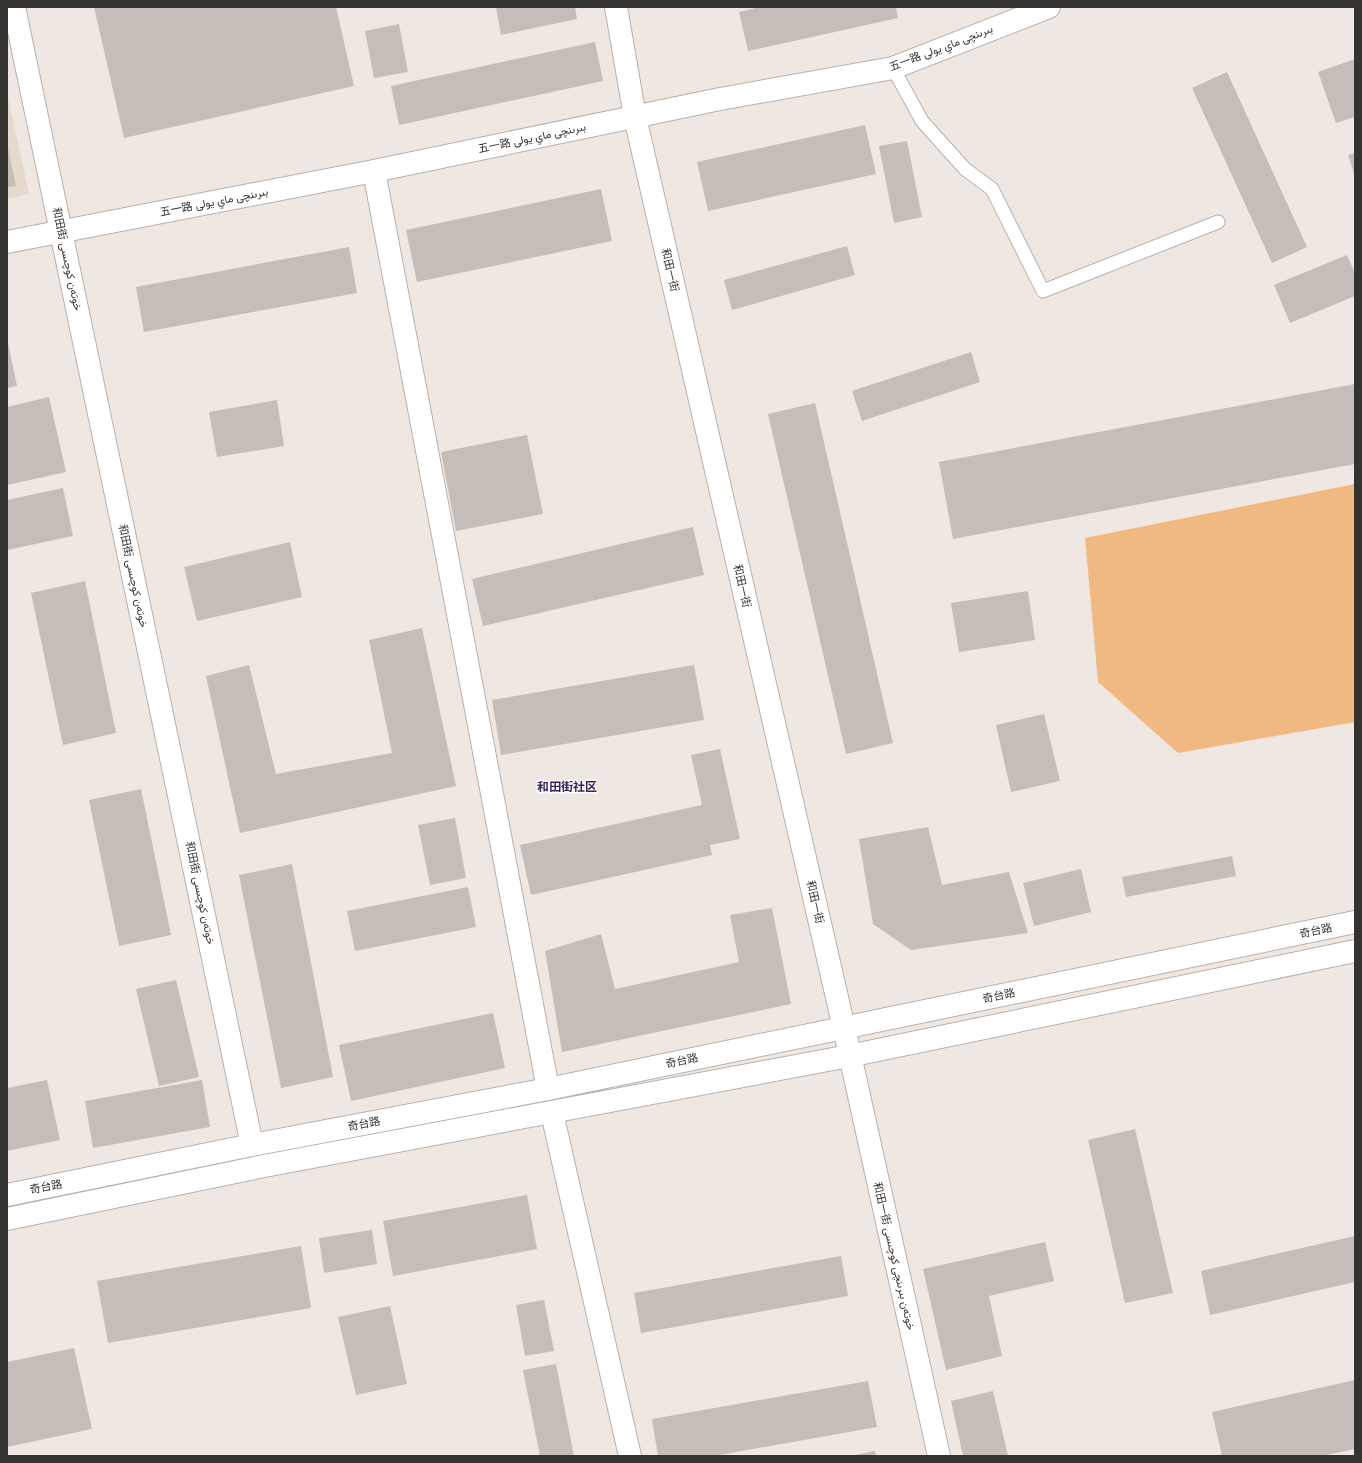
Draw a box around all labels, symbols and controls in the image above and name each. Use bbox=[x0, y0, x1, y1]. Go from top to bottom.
street label: 五一路 بىرىنچى ماي يولى bbox=[887, 22, 996, 77]
street label: 五一路 بىرىنچى ماي يولى bbox=[477, 120, 588, 159]
street label: 五一路 بىرىنچى ماي يولى bbox=[159, 185, 270, 222]
street label: 和田街 خوتەن كوچىسى bbox=[49, 206, 84, 312]
street label: 和田一街 bbox=[659, 247, 681, 293]
street label: 和田街 خوتەن كوچىسى bbox=[115, 523, 150, 629]
street label: 和田一街 bbox=[731, 563, 753, 609]
district label: 和田街社区 bbox=[537, 780, 597, 794]
street label: 和田街 خوتەن كوچىسى bbox=[182, 840, 217, 946]
street label: 和田一街 bbox=[804, 879, 826, 925]
street label: 奇台路 bbox=[1299, 921, 1333, 941]
street label: 奇台路 bbox=[982, 986, 1016, 1006]
street label: 奇台路 bbox=[665, 1051, 699, 1071]
street label: 奇台路 bbox=[347, 1114, 381, 1134]
street label: 奇台路 bbox=[29, 1177, 63, 1197]
street label: 和田一街 خوتەن بىرىنچى كوچىسى bbox=[870, 1181, 917, 1332]

